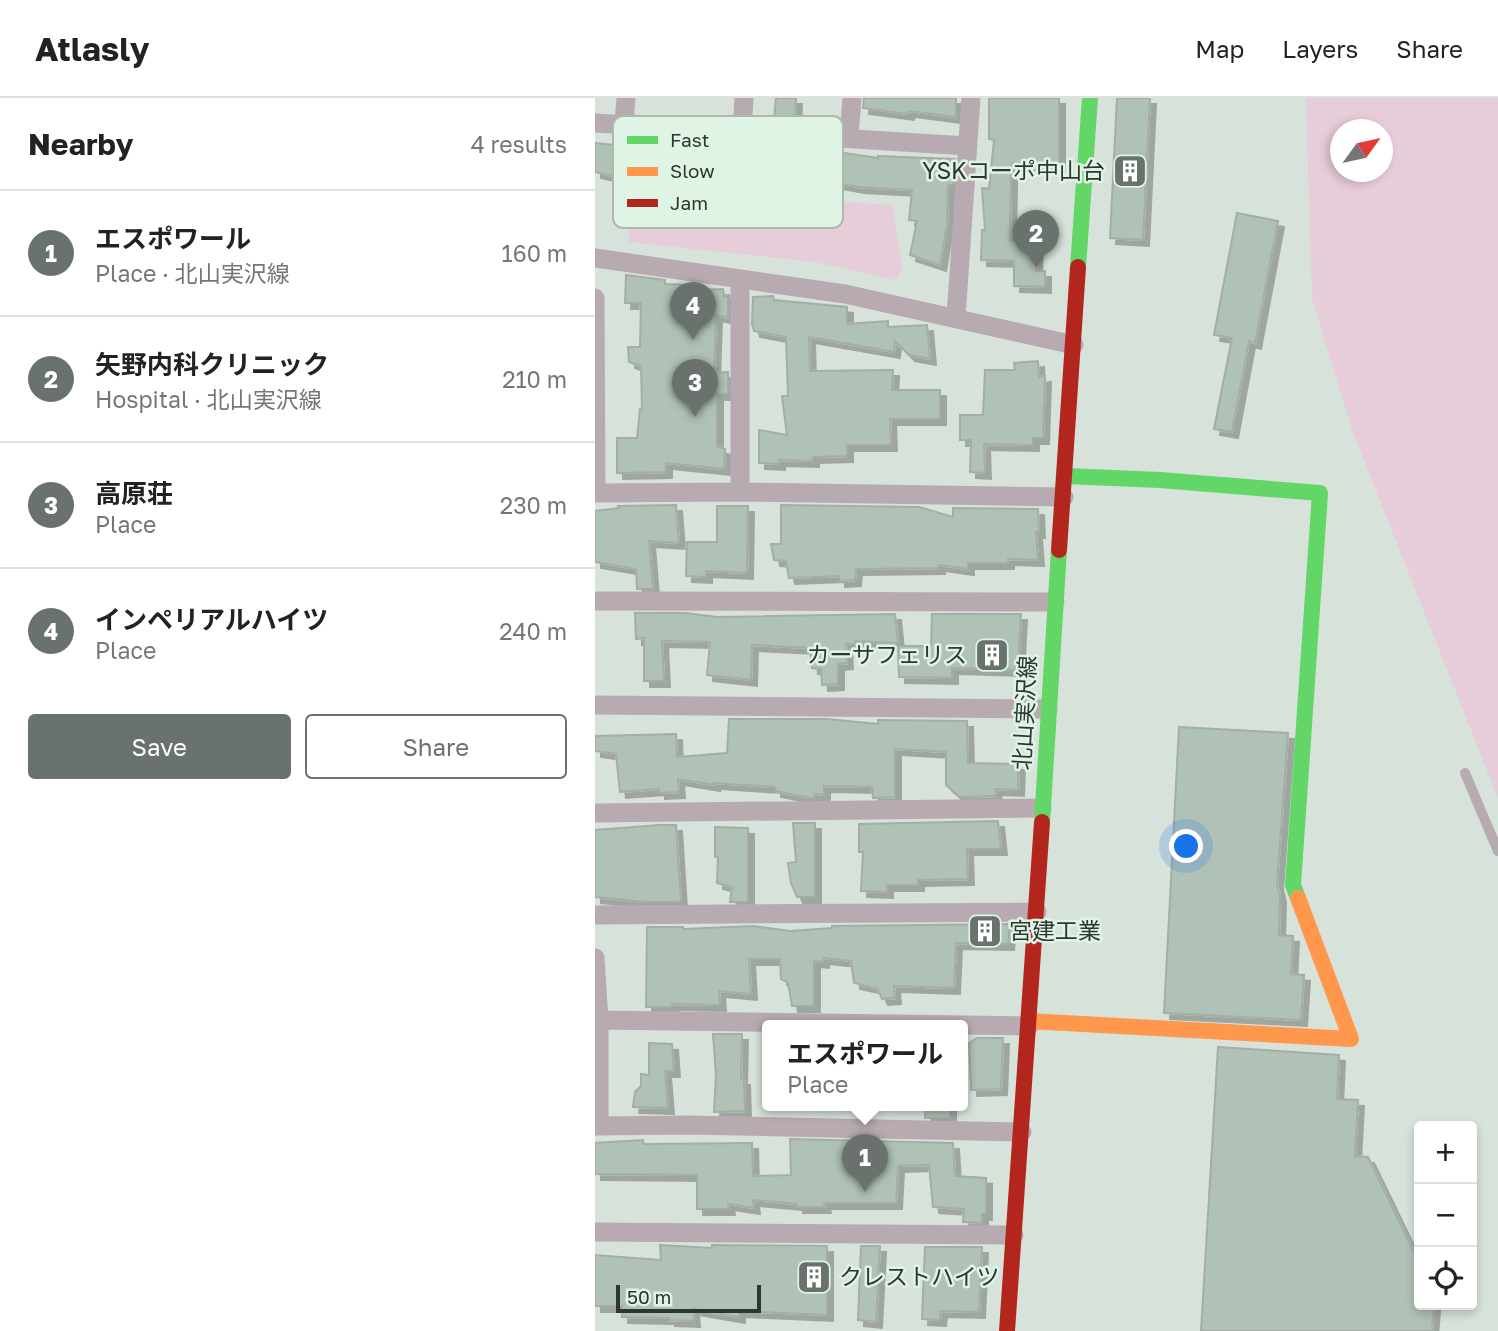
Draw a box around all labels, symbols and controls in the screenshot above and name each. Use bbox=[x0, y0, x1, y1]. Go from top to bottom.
text: Atlasly bbox=[35, 29, 150, 68]
text: Map bbox=[1195, 34, 1244, 63]
text: Layers bbox=[1282, 34, 1358, 63]
text: Share bbox=[1396, 34, 1463, 63]
legend bbox=[613, 116, 843, 228]
north arrow bbox=[1330, 119, 1393, 182]
text: Nearby bbox=[28, 126, 133, 162]
text: Fast bbox=[670, 128, 709, 151]
text: 4 results bbox=[471, 130, 567, 158]
building icon: YSKコーポ中山台 bbox=[1111, 152, 1149, 190]
place label: YSKコーポ中山台 bbox=[922, 156, 1105, 184]
text: Slow bbox=[670, 159, 715, 182]
text: Jam bbox=[670, 191, 708, 214]
pin: 2 bbox=[1013, 210, 1059, 268]
text: エスポワール bbox=[95, 223, 251, 254]
text: 1 bbox=[45, 239, 57, 267]
text: 160 m bbox=[502, 239, 567, 267]
text: Place · 北山実沢線 bbox=[95, 259, 290, 287]
pin: 4 bbox=[670, 282, 716, 340]
text: 矢野内科クリニック bbox=[95, 349, 329, 380]
pin: 3 bbox=[672, 359, 718, 417]
text: 2 bbox=[44, 365, 58, 393]
text: 210 m bbox=[502, 365, 567, 393]
text: Hospital · 北山実沢線 bbox=[95, 385, 322, 413]
text: 高原荘 bbox=[95, 478, 173, 509]
text: 3 bbox=[44, 491, 58, 519]
text: 230 m bbox=[500, 491, 567, 519]
text: Place bbox=[95, 510, 156, 538]
text: インペリアルハイツ bbox=[95, 604, 328, 635]
text: 4 bbox=[44, 617, 58, 645]
text: 240 m bbox=[499, 617, 567, 645]
text: Place bbox=[95, 636, 156, 664]
building icon: カーサフェリス bbox=[973, 636, 1011, 674]
place label: カーサフェリス bbox=[806, 640, 967, 668]
street label: 北山実沢線 bbox=[1007, 655, 1041, 771]
button: Save bbox=[28, 714, 291, 779]
button: Share bbox=[305, 714, 567, 779]
your location bbox=[1169, 829, 1203, 863]
building icon: 宮建工業 bbox=[966, 912, 1004, 950]
place label: 宮建工業 bbox=[1009, 916, 1101, 944]
popup bbox=[762, 1020, 968, 1111]
text: エスポワール bbox=[787, 1038, 943, 1069]
text: Place bbox=[787, 1070, 848, 1098]
map controls bbox=[1414, 1121, 1477, 1310]
button: + bbox=[1414, 1121, 1477, 1184]
pin: 1 bbox=[842, 1134, 888, 1192]
button: − bbox=[1414, 1184, 1477, 1247]
button: locate bbox=[1414, 1247, 1477, 1310]
building icon: クレストハイツ bbox=[795, 1258, 833, 1296]
place label: クレストハイツ bbox=[839, 1262, 1000, 1290]
scale bar bbox=[616, 1282, 761, 1314]
text: 50 m bbox=[627, 1285, 671, 1308]

